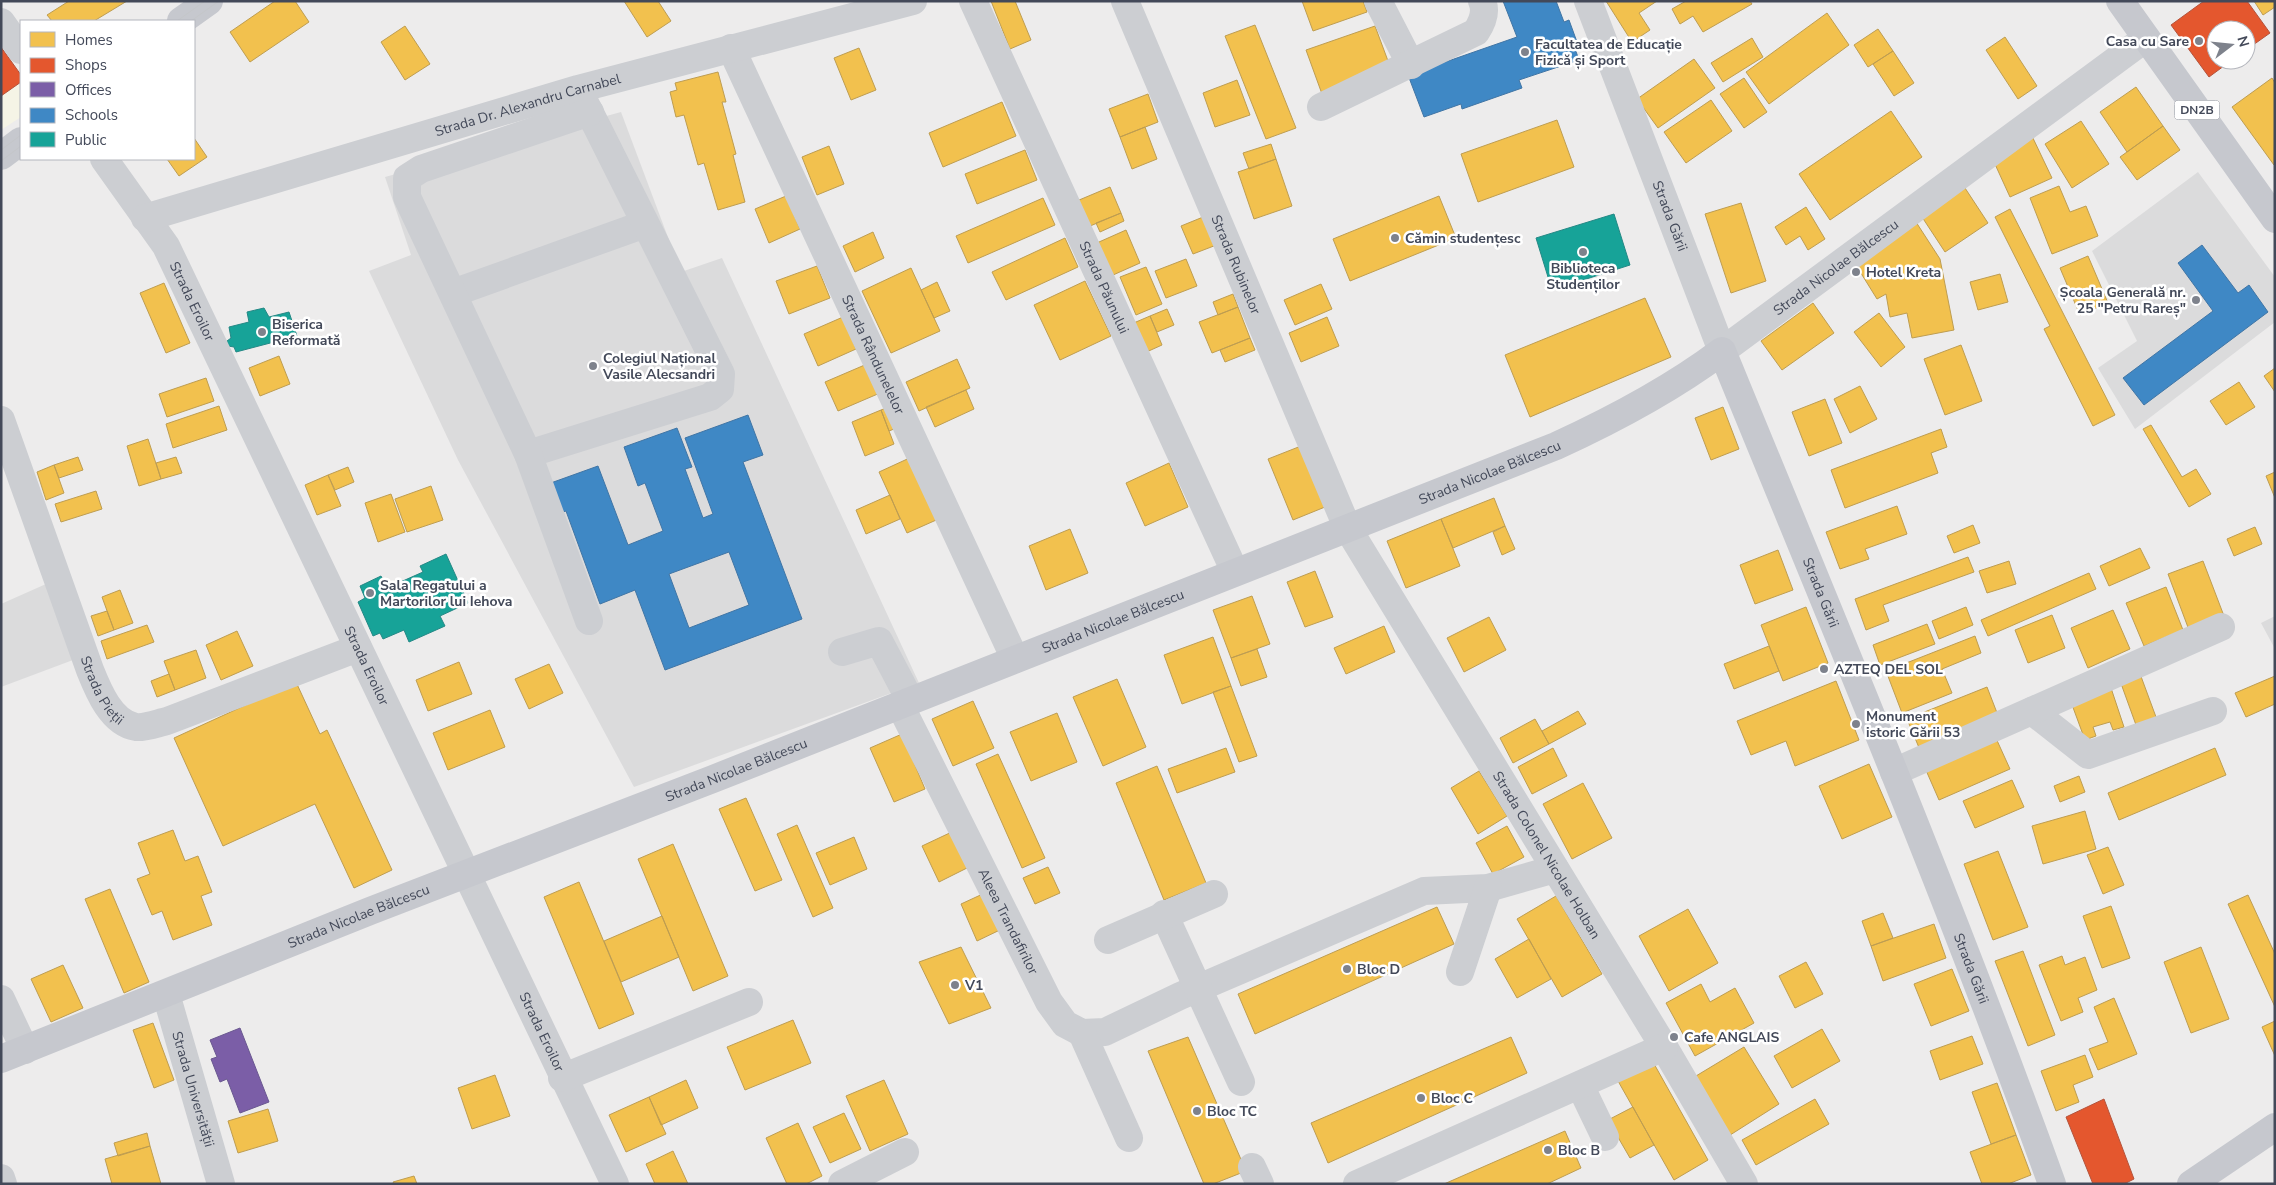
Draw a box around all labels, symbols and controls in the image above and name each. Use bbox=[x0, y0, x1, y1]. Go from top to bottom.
legend bbox=[20, 20, 195, 160]
north arrow bbox=[2206, 20, 2256, 70]
text: Homes bbox=[65, 30, 113, 50]
place label: Casa cu Sare bbox=[2106, 32, 2189, 51]
text: N bbox=[2232, 34, 2254, 49]
place label: Facultatea de Educație Fizică și Sport bbox=[1535, 35, 1682, 70]
marker: Casa cu Sare bbox=[2193, 35, 2205, 47]
marker: Facultatea de Educație Fizică și Sport bbox=[1519, 46, 1531, 58]
text: Shops bbox=[65, 55, 107, 75]
street label: Strada Dr. Alexandru Carnabel bbox=[432, 69, 624, 141]
text: Offices bbox=[65, 80, 112, 100]
road number: DN2B bbox=[2174, 100, 2220, 120]
text: Schools bbox=[65, 105, 118, 125]
text: Public bbox=[65, 130, 106, 150]
street label: Strada Gării bbox=[1648, 178, 1692, 254]
street label: Strada Rubinelor bbox=[1206, 212, 1265, 317]
street label: Strada Nicolae Bălcescu bbox=[1769, 215, 1902, 320]
place label: Cămin studențesc bbox=[1405, 229, 1521, 248]
marker: Cămin studențesc bbox=[1389, 232, 1401, 244]
street label: Strada Păunului bbox=[1074, 238, 1133, 337]
marker: Biblioteca Studenților bbox=[1577, 246, 1589, 258]
street label: Strada Eroilor bbox=[165, 258, 219, 344]
place label: Biblioteca Studenților bbox=[1546, 259, 1620, 294]
place label: Hotel Kreta bbox=[1866, 263, 1941, 282]
marker: Hotel Kreta bbox=[1850, 266, 1862, 278]
place label: Școala Generală nr. 25 "Petru Rareș" bbox=[2060, 283, 2186, 318]
street label: Strada Rândunelelor bbox=[837, 292, 909, 418]
marker: Școala Generală nr. 25 "Petru Rareș" bbox=[2190, 294, 2202, 306]
place label: Biserica Reformată bbox=[272, 315, 340, 350]
marker: Biserica Reformată bbox=[256, 326, 268, 338]
place label: Colegiul Național Vasile Alecsandri bbox=[602, 349, 716, 384]
marker: Colegiul Național Vasile Alecsandri bbox=[587, 360, 599, 372]
street label: Strada Nicolae Bălcescu bbox=[1416, 436, 1564, 509]
street label: Strada Gării bbox=[1798, 555, 1843, 630]
place label: Sala Regatului a Martorilor lui Iehova bbox=[380, 576, 512, 611]
street label: Strada Nicolae Bălcescu bbox=[1039, 585, 1187, 658]
marker: Sala Regatului a Martorilor lui Iehova bbox=[364, 587, 376, 599]
street label: Strada Eroilor bbox=[339, 623, 394, 709]
street label: Strada Pieții bbox=[76, 653, 128, 730]
place label: AZTEQ DEL SOL bbox=[1834, 660, 1943, 679]
marker: AZTEQ DEL SOL bbox=[1818, 663, 1830, 675]
place label: Monument istoric Gării 53 bbox=[1866, 707, 1960, 742]
marker: Monument istoric Gării 53 bbox=[1850, 718, 1862, 730]
street label: Strada Nicolae Bălcescu bbox=[662, 734, 810, 807]
street label: Strada Colonel Nicolae Holban bbox=[1488, 768, 1605, 943]
street label: Aleea Trandafirilor bbox=[973, 865, 1043, 978]
street label: Strada Nicolae Bălcescu bbox=[285, 880, 432, 953]
street label: Strada Gării bbox=[1949, 931, 1993, 1007]
place label: Bloc D bbox=[1357, 960, 1400, 979]
marker: Bloc D bbox=[1341, 963, 1353, 975]
place label: V1 bbox=[964, 976, 983, 995]
marker: V1 bbox=[949, 979, 961, 991]
street label: Strada Eroilor bbox=[515, 989, 569, 1075]
place label: Cafe ANGLAIS bbox=[1684, 1028, 1779, 1047]
street label: Strada Universității bbox=[167, 1029, 219, 1149]
marker: Cafe ANGLAIS bbox=[1668, 1031, 1680, 1043]
place label: Bloc C bbox=[1431, 1089, 1473, 1108]
marker: Bloc C bbox=[1415, 1092, 1427, 1104]
place label: Bloc TC bbox=[1207, 1102, 1258, 1121]
marker: Bloc TC bbox=[1191, 1105, 1203, 1117]
place label: Bloc B bbox=[1558, 1141, 1600, 1160]
marker: Bloc B bbox=[1542, 1144, 1554, 1156]

